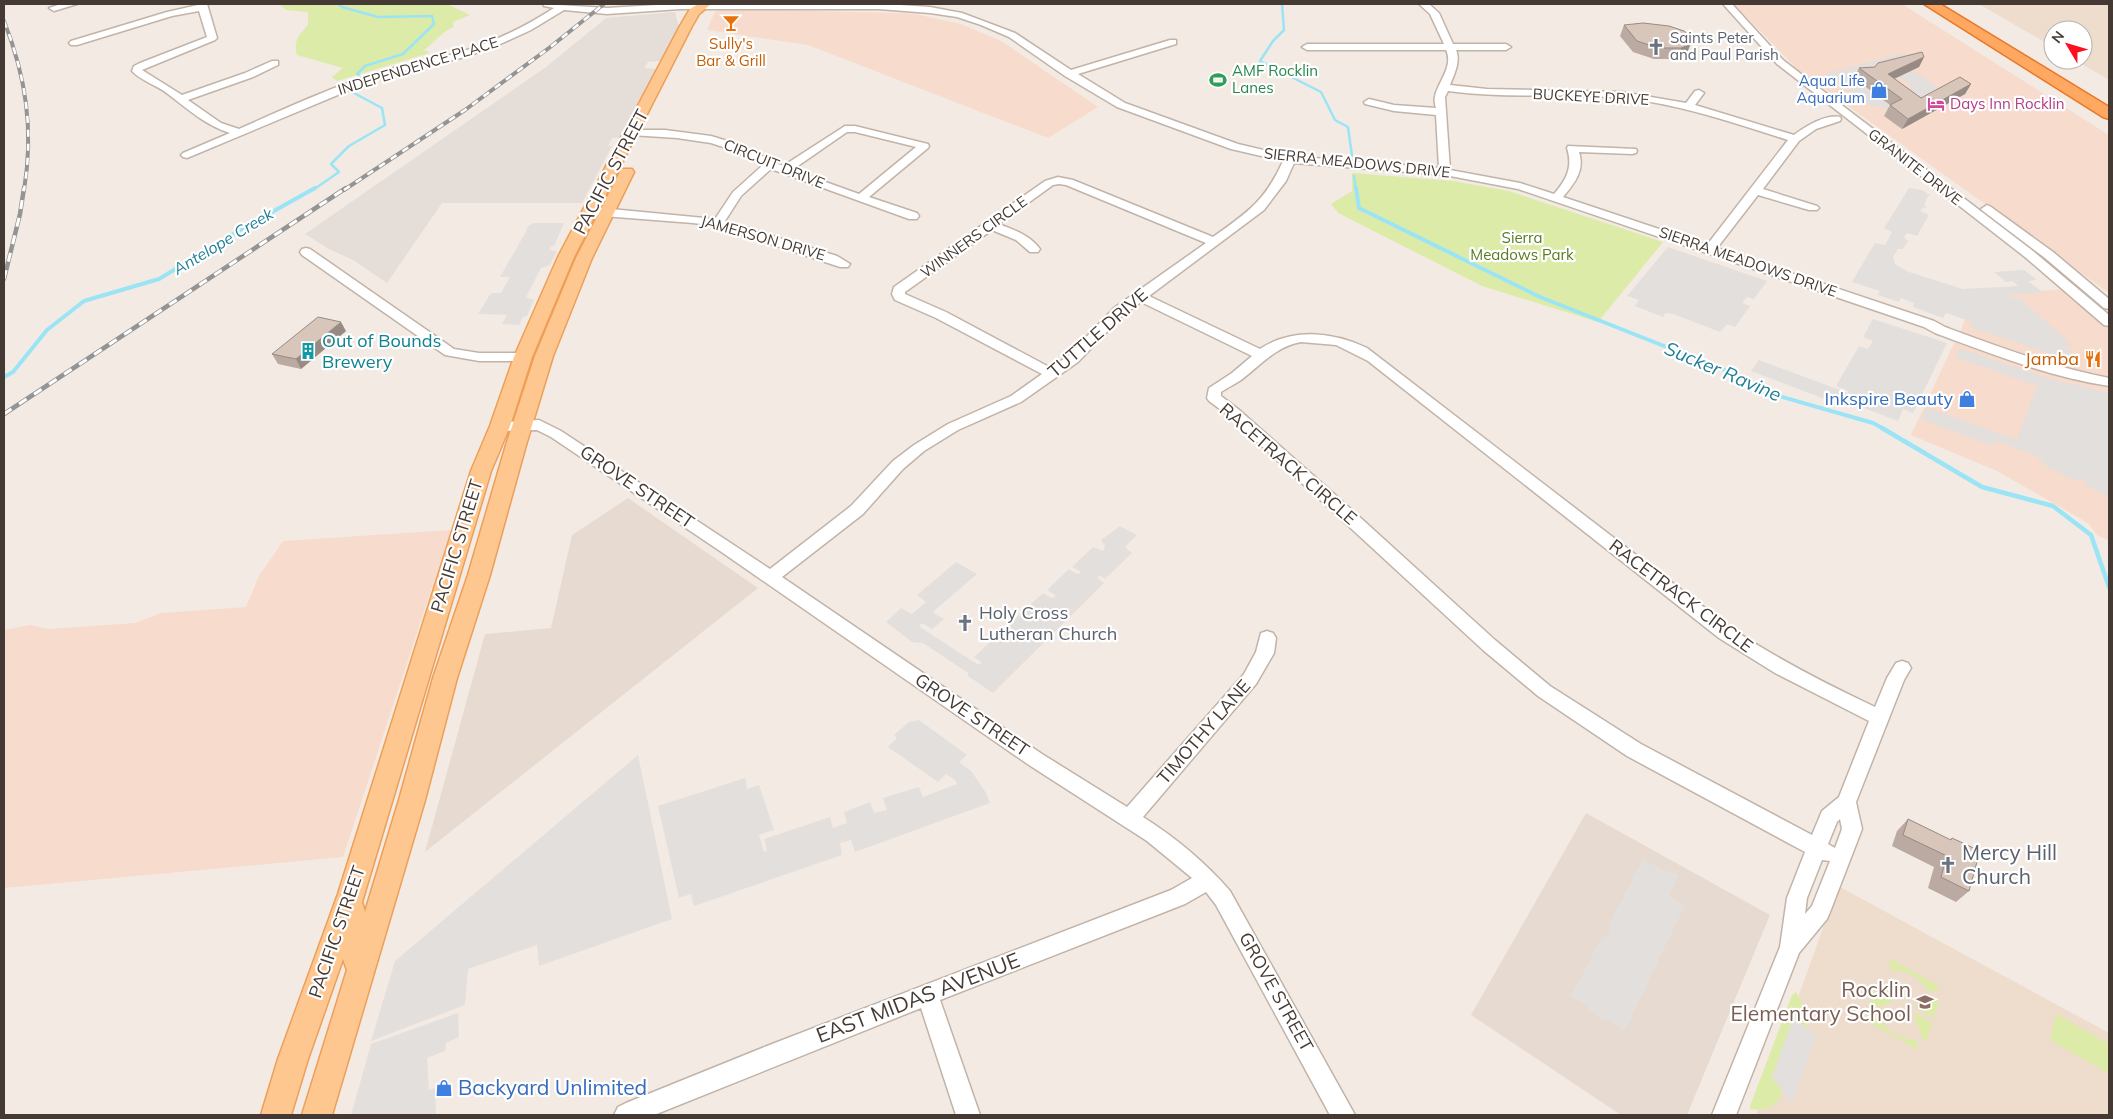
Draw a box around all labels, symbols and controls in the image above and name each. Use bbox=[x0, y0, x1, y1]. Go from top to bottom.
bar icon: Sully's Bar & Grill bbox=[721, 13, 741, 33]
north arrow bbox=[2043, 20, 2093, 70]
text: N bbox=[2047, 27, 2068, 47]
place label: Saints Peter and Paul Parish bbox=[1670, 28, 1779, 64]
street label: INDEPENDENCE PLACE bbox=[335, 32, 501, 99]
place label: Sully's Bar & Grill bbox=[696, 34, 766, 70]
church icon: Saints Peter and Paul Parish bbox=[1646, 37, 1666, 57]
place label: AMF Rocklin Lanes bbox=[1232, 61, 1318, 97]
sports icon: AMF Rocklin Lanes bbox=[1208, 70, 1228, 90]
place label: Aqua Life Aquarium bbox=[1797, 71, 1865, 107]
shop icon: Aqua Life Aquarium bbox=[1869, 80, 1889, 100]
street label: BUCKEYE DRIVE bbox=[1532, 84, 1650, 109]
hotel icon: Days Inn Rocklin bbox=[1926, 94, 1946, 114]
place label: Days Inn Rocklin bbox=[1950, 94, 2065, 113]
street label: PACIFIC STREET bbox=[568, 105, 653, 238]
street label: GRANITE DRIVE bbox=[1865, 124, 1966, 209]
street label: CIRCUIT DRIVE bbox=[721, 135, 828, 193]
street label: SIERRA MEADOWS DRIVE bbox=[1263, 143, 1451, 182]
street label: WINNERS CIRCLE bbox=[917, 191, 1031, 282]
water label: Antelope Creek bbox=[169, 203, 277, 279]
street label: JAMERSON DRIVE bbox=[699, 211, 828, 264]
street label: SIERRA MEADOWS DRIVE bbox=[1657, 222, 1840, 301]
park label: Sierra Meadows Park bbox=[1470, 228, 1574, 264]
street label: TUTTLE DRIVE bbox=[1043, 283, 1152, 382]
place label: Out of Bounds Brewery bbox=[322, 329, 442, 373]
water label: Sucker Ravine bbox=[1661, 336, 1785, 406]
building icon: Out of Bounds Brewery bbox=[298, 341, 318, 361]
place label: Jamba bbox=[2025, 347, 2079, 370]
restaurant icon: Jamba bbox=[2083, 349, 2103, 369]
place label: Inkspire Beauty bbox=[1825, 387, 1953, 410]
shop icon: Inkspire Beauty bbox=[1957, 389, 1977, 409]
street label: RACETRACK CIRCLE bbox=[1215, 398, 1362, 530]
street label: GROVE STREET bbox=[576, 440, 699, 533]
street label: PACIFIC STREET bbox=[425, 476, 488, 615]
street label: RACETRACK CIRCLE bbox=[1605, 534, 1758, 657]
place label: Holy Cross Lutheran Church bbox=[979, 601, 1117, 645]
church icon: Holy Cross Lutheran Church bbox=[955, 613, 975, 633]
street label: GROVE STREET bbox=[911, 668, 1034, 761]
street label: TIMOTHY LANE bbox=[1152, 675, 1255, 789]
place label: Mercy Hill Church bbox=[1962, 839, 2057, 889]
church icon: Mercy Hill Church bbox=[1938, 855, 1958, 875]
street label: PACIFIC STREET bbox=[303, 863, 370, 1001]
street label: GROVE STREET bbox=[1234, 928, 1319, 1056]
street label: EAST MIDAS AVENUE bbox=[812, 946, 1023, 1048]
place label: Rocklin Elementary School bbox=[1730, 976, 1911, 1026]
school or university icon: Rocklin Elementary School bbox=[1915, 992, 1935, 1012]
place label: Backyard Unlimited bbox=[458, 1074, 647, 1100]
shop icon: Backyard Unlimited bbox=[434, 1078, 454, 1098]

